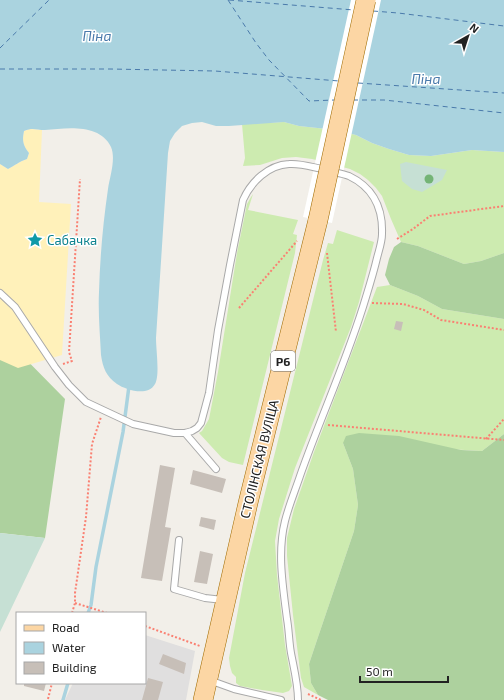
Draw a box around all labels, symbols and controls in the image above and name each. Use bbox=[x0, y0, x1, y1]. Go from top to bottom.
north arrow bbox=[448, 16, 488, 56]
text: N bbox=[467, 20, 482, 35]
water label: Піна bbox=[82, 27, 112, 44]
water label: Піна bbox=[411, 70, 441, 87]
place icon: Сабачка bbox=[26, 231, 44, 249]
place label: Сабачка bbox=[47, 232, 97, 248]
road number: Р6 bbox=[271, 351, 295, 371]
street label: СТОЛІНСКАЯ ВУЛІЦА bbox=[237, 398, 281, 520]
legend bbox=[16, 612, 146, 684]
text: Road bbox=[52, 620, 80, 634]
text: Water bbox=[52, 640, 86, 654]
scale bar bbox=[360, 658, 448, 684]
text: Building bbox=[52, 660, 97, 674]
text: 50 m bbox=[366, 664, 393, 678]

